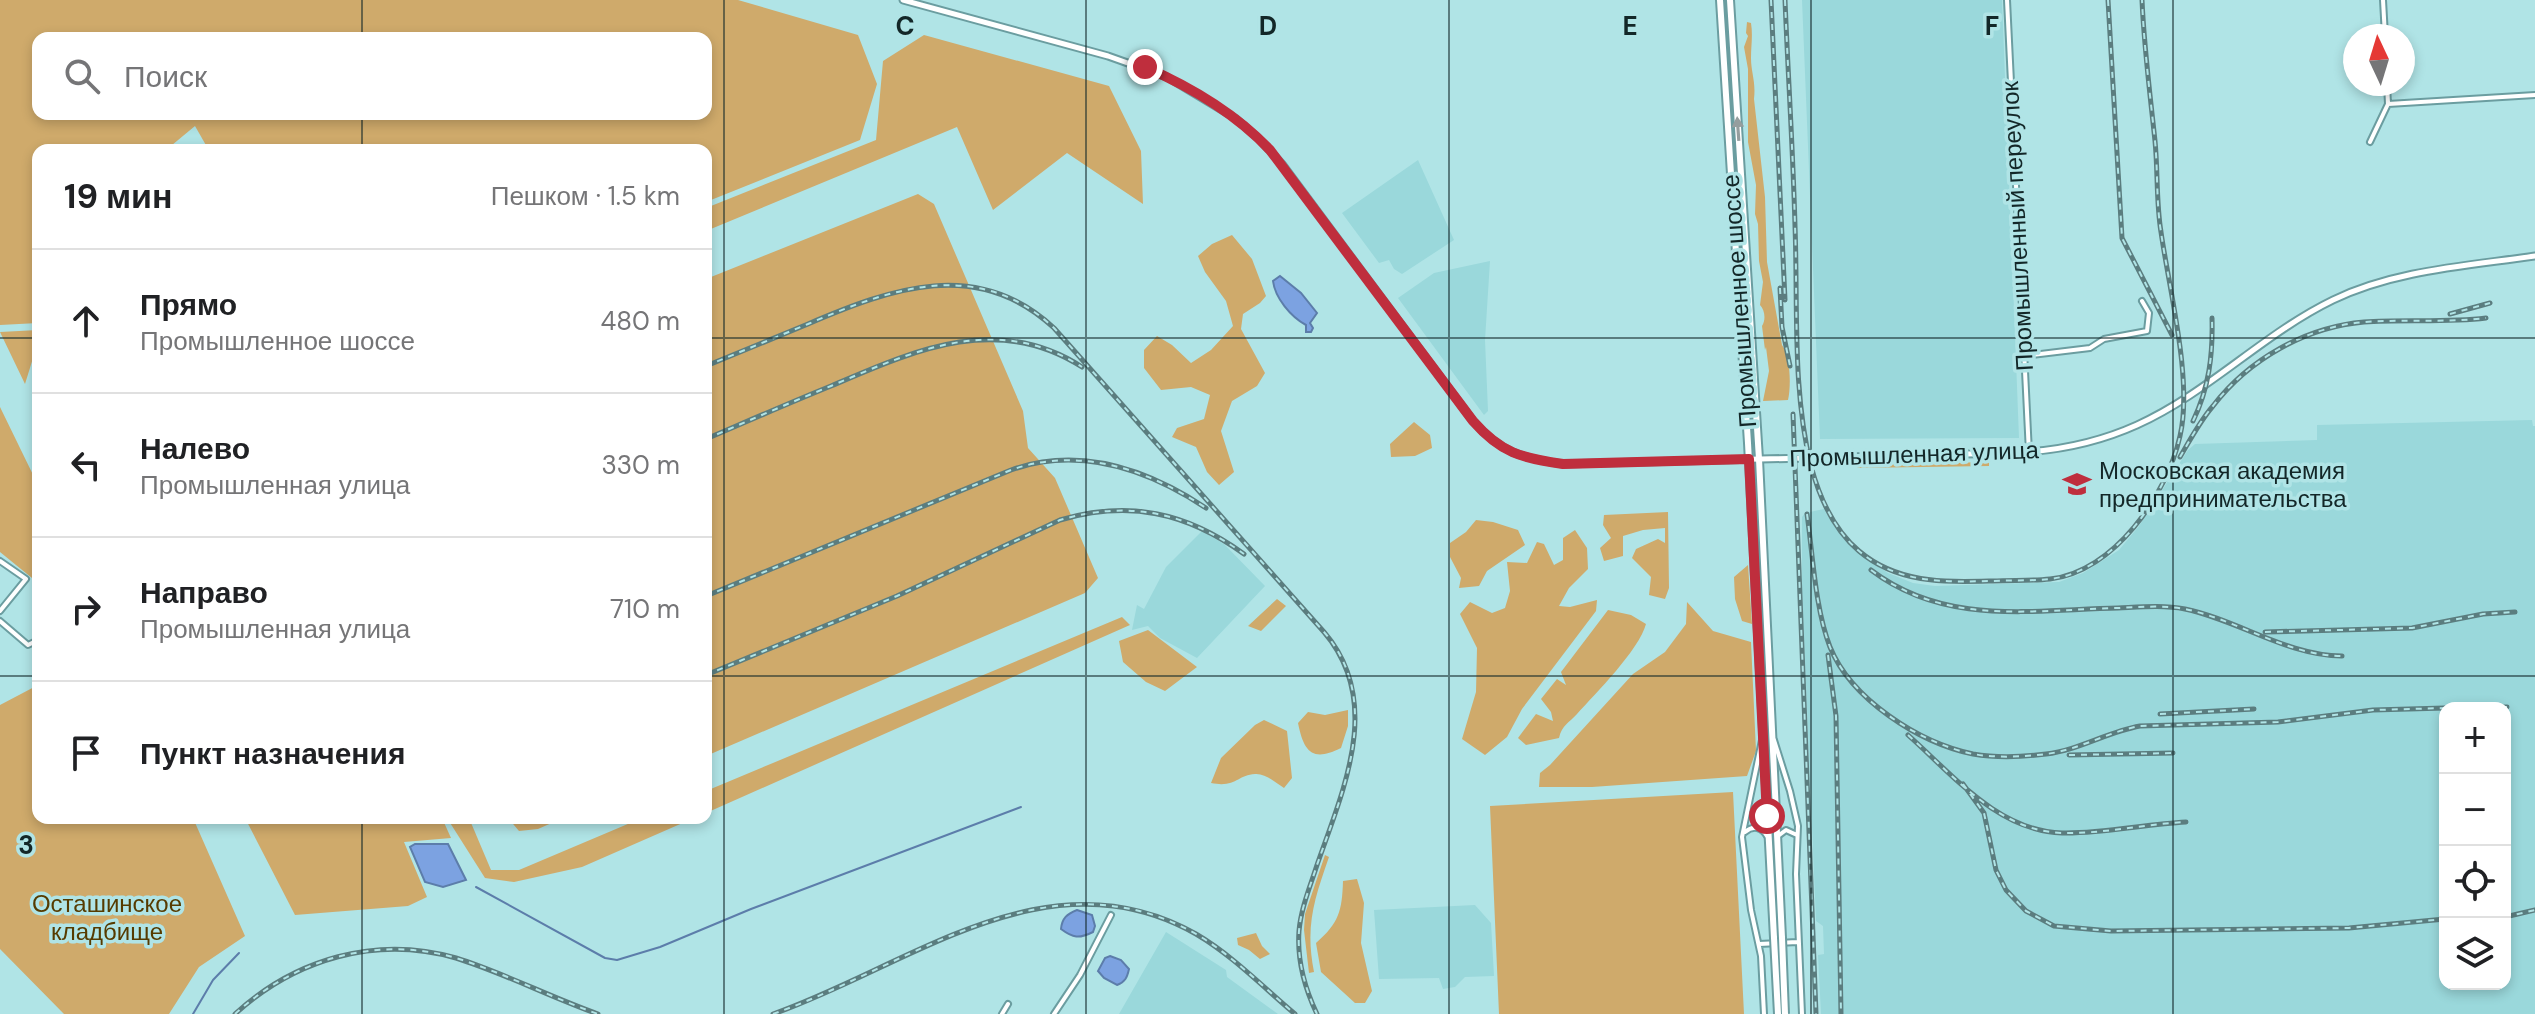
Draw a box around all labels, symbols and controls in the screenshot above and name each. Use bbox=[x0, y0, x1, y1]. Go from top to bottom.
text: C bbox=[895, 9, 915, 43]
text: D bbox=[1259, 9, 1277, 43]
text: E bbox=[1622, 9, 1638, 43]
text: F bbox=[1985, 9, 1999, 43]
north arrow bbox=[2343, 24, 2415, 96]
search box bbox=[32, 32, 712, 120]
route end bbox=[1127, 49, 1163, 85]
icon: search bbox=[60, 54, 104, 98]
text: Поиск bbox=[124, 57, 207, 96]
street label: Промышленный переулок bbox=[1994, 80, 2040, 372]
one-way arrow bbox=[1731, 117, 1744, 142]
street label: Промышленное шоссе bbox=[1715, 173, 1763, 429]
text: 19 мин bbox=[64, 174, 173, 219]
text: Пешком · 1.5 km bbox=[491, 179, 680, 213]
text: Прямо bbox=[140, 285, 237, 324]
icon: ahead bbox=[64, 299, 108, 343]
text: 480 m bbox=[601, 304, 680, 338]
text: Промышленное шоссе bbox=[140, 324, 415, 358]
text: Налево bbox=[140, 429, 250, 468]
street label: Промышленная улица bbox=[1789, 434, 2040, 474]
icon: left bbox=[64, 443, 108, 487]
text: 330 m bbox=[601, 448, 680, 482]
place label: Московская академия предпринимательства bbox=[2099, 455, 2347, 514]
text: Промышленная улица bbox=[140, 468, 410, 502]
school or university icon: Московская академия предпринимательства bbox=[2062, 469, 2092, 499]
text: Направо bbox=[140, 573, 268, 612]
icon: right bbox=[64, 587, 108, 631]
text: 710 m bbox=[610, 592, 680, 626]
text: Промышленная улица bbox=[140, 612, 410, 646]
map controls bbox=[2439, 702, 2511, 990]
button: + bbox=[2439, 702, 2511, 774]
icon: arrive bbox=[64, 731, 108, 775]
text: Пункт назначения bbox=[140, 734, 405, 773]
button: − bbox=[2439, 774, 2511, 846]
route start bbox=[1749, 798, 1785, 834]
text: 3 bbox=[18, 828, 34, 862]
button: locate bbox=[2439, 846, 2511, 918]
park label: Осташинское кладбище bbox=[32, 888, 182, 947]
button: layers bbox=[2439, 918, 2511, 990]

